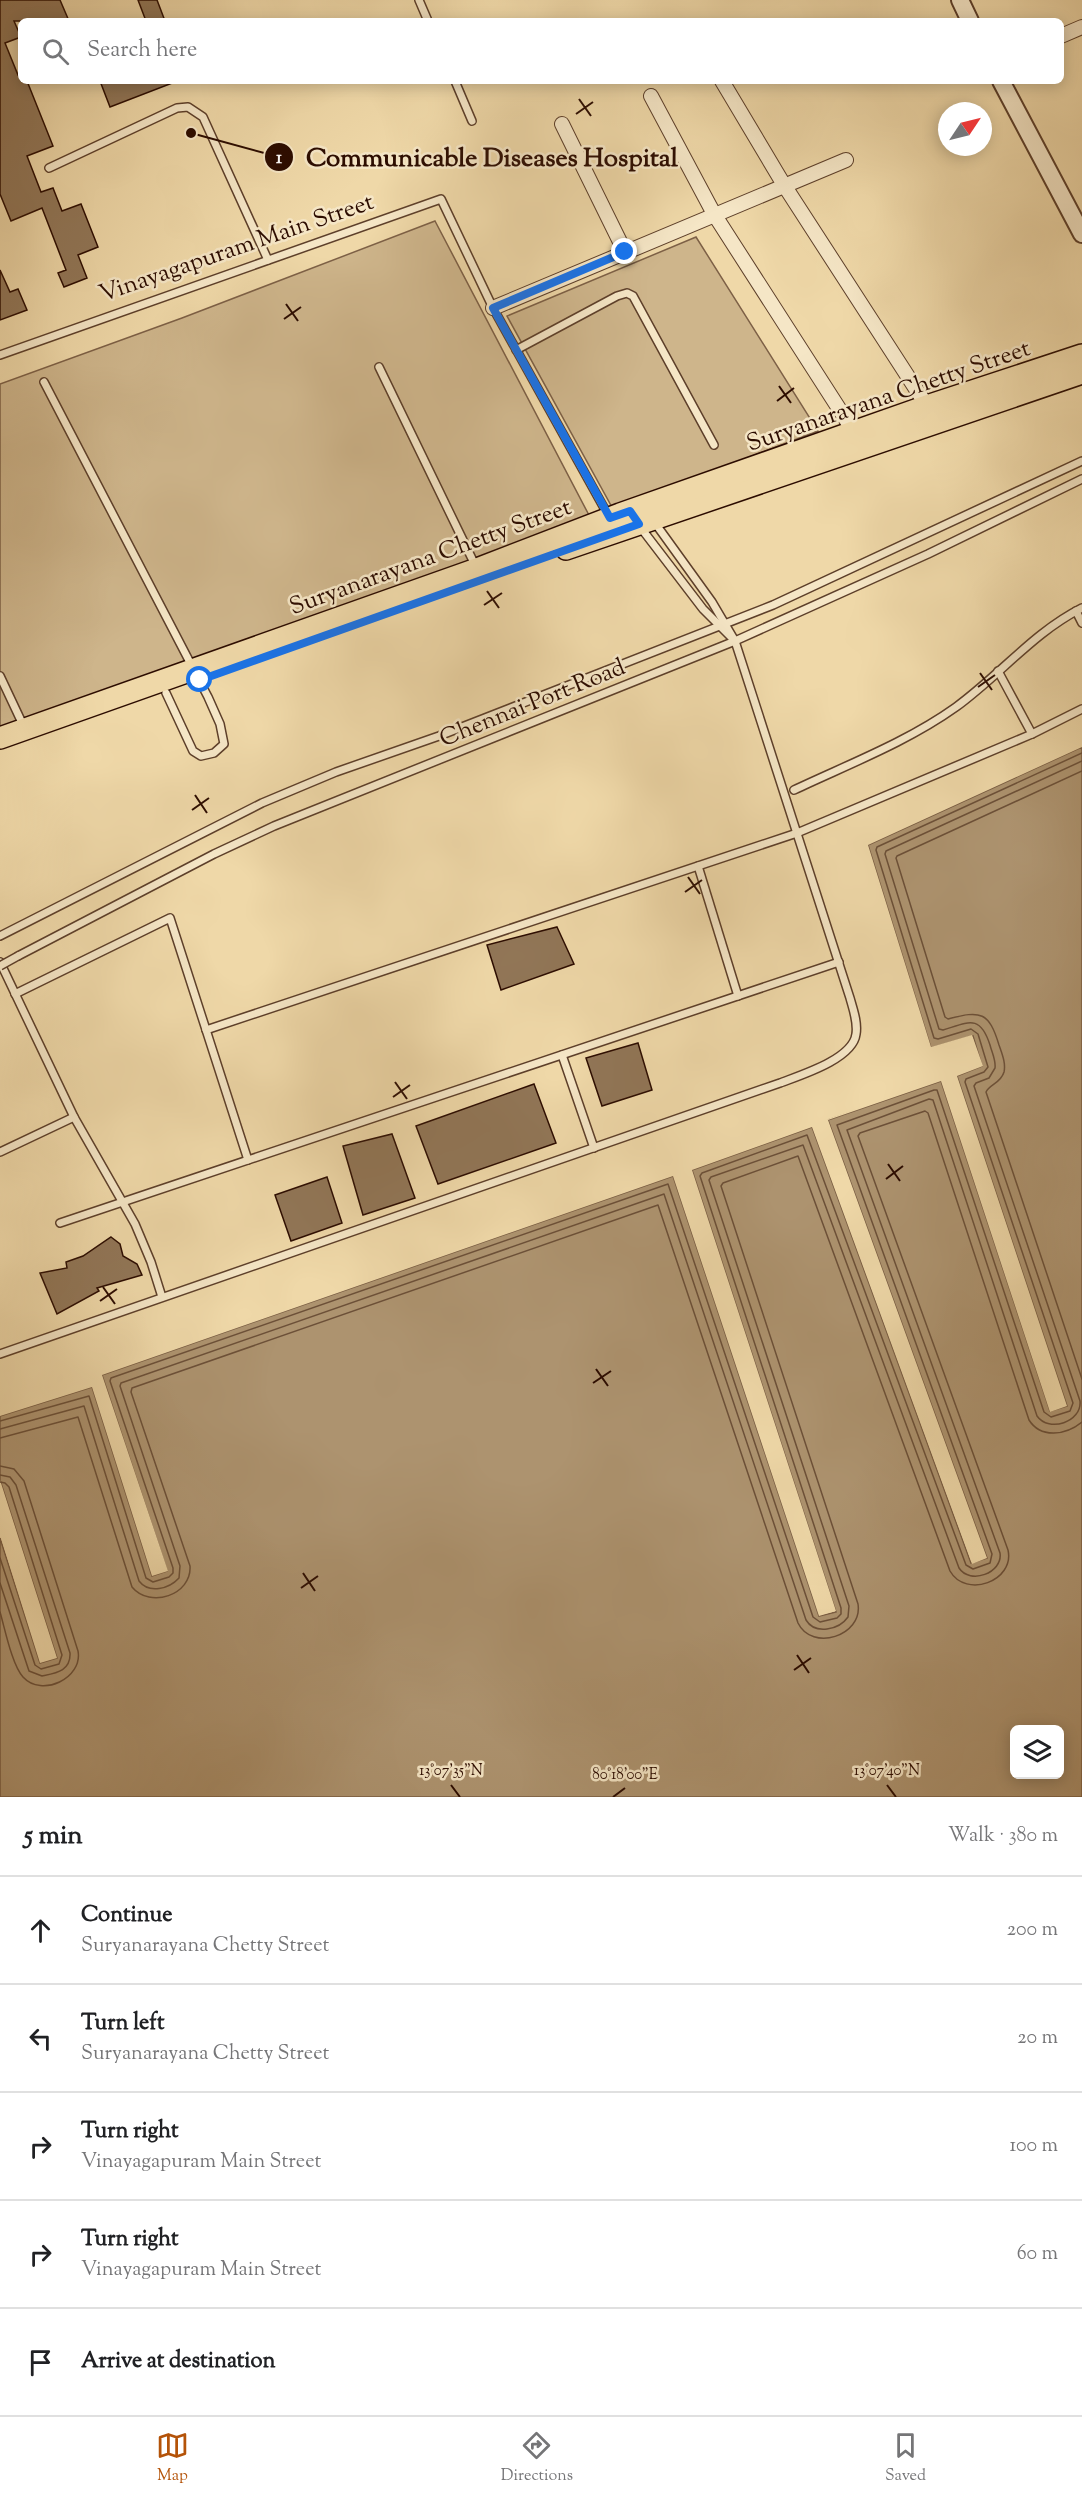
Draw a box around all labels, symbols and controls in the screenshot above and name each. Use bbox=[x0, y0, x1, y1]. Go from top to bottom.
search box bbox=[18, 18, 1064, 84]
icon: search bbox=[39, 35, 72, 68]
text: Search here bbox=[87, 35, 197, 67]
north arrow bbox=[938, 102, 992, 156]
callout: Communicable Diseases Hospital bbox=[264, 135, 690, 179]
text: Communicable Diseases Hospital bbox=[306, 141, 679, 178]
text: 1 bbox=[276, 146, 283, 172]
street label: Vinayagapuram Main Street bbox=[95, 186, 378, 312]
route end bbox=[611, 238, 637, 264]
street label: Suryanarayana Chetty Street bbox=[742, 332, 1035, 461]
street label: Suryanarayana Chetty Street bbox=[285, 491, 576, 625]
street label: Chennai Port Road bbox=[435, 651, 631, 757]
route start bbox=[186, 666, 212, 692]
map controls bbox=[1010, 1725, 1064, 1779]
button: layers bbox=[1010, 1725, 1064, 1779]
text: 13°07'35"N bbox=[419, 1761, 483, 1782]
text: 13°07'40"N bbox=[854, 1761, 920, 1782]
text: 80°18'00"E bbox=[592, 1765, 658, 1786]
text: 5 min bbox=[24, 1818, 83, 1855]
text: Walk · 380 m bbox=[948, 1822, 1058, 1851]
text: Continue bbox=[81, 1900, 172, 1932]
icon: ahead bbox=[24, 1914, 57, 1947]
text: 200 m bbox=[1007, 1916, 1058, 1945]
text: Suryanarayana Chetty Street bbox=[81, 1932, 329, 1961]
text: Turn left bbox=[81, 2008, 164, 2040]
icon: left bbox=[24, 2022, 57, 2055]
text: 20 m bbox=[1017, 2024, 1058, 2053]
text: Suryanarayana Chetty Street bbox=[81, 2040, 329, 2069]
text: Turn right bbox=[81, 2116, 178, 2148]
icon: right bbox=[24, 2130, 57, 2163]
text: 100 m bbox=[1009, 2132, 1058, 2161]
text: Vinayagapuram Main Street bbox=[81, 2148, 321, 2177]
text: Turn right bbox=[81, 2224, 178, 2256]
icon: right bbox=[24, 2238, 57, 2271]
text: 60 m bbox=[1017, 2240, 1058, 2269]
text: Vinayagapuram Main Street bbox=[81, 2256, 321, 2285]
icon: arrive bbox=[24, 2346, 57, 2379]
text: Arrive at destination bbox=[81, 2346, 276, 2378]
tab: Map bbox=[156, 2429, 189, 2488]
tab: Directions bbox=[501, 2429, 573, 2488]
tab: Saved bbox=[885, 2429, 926, 2488]

